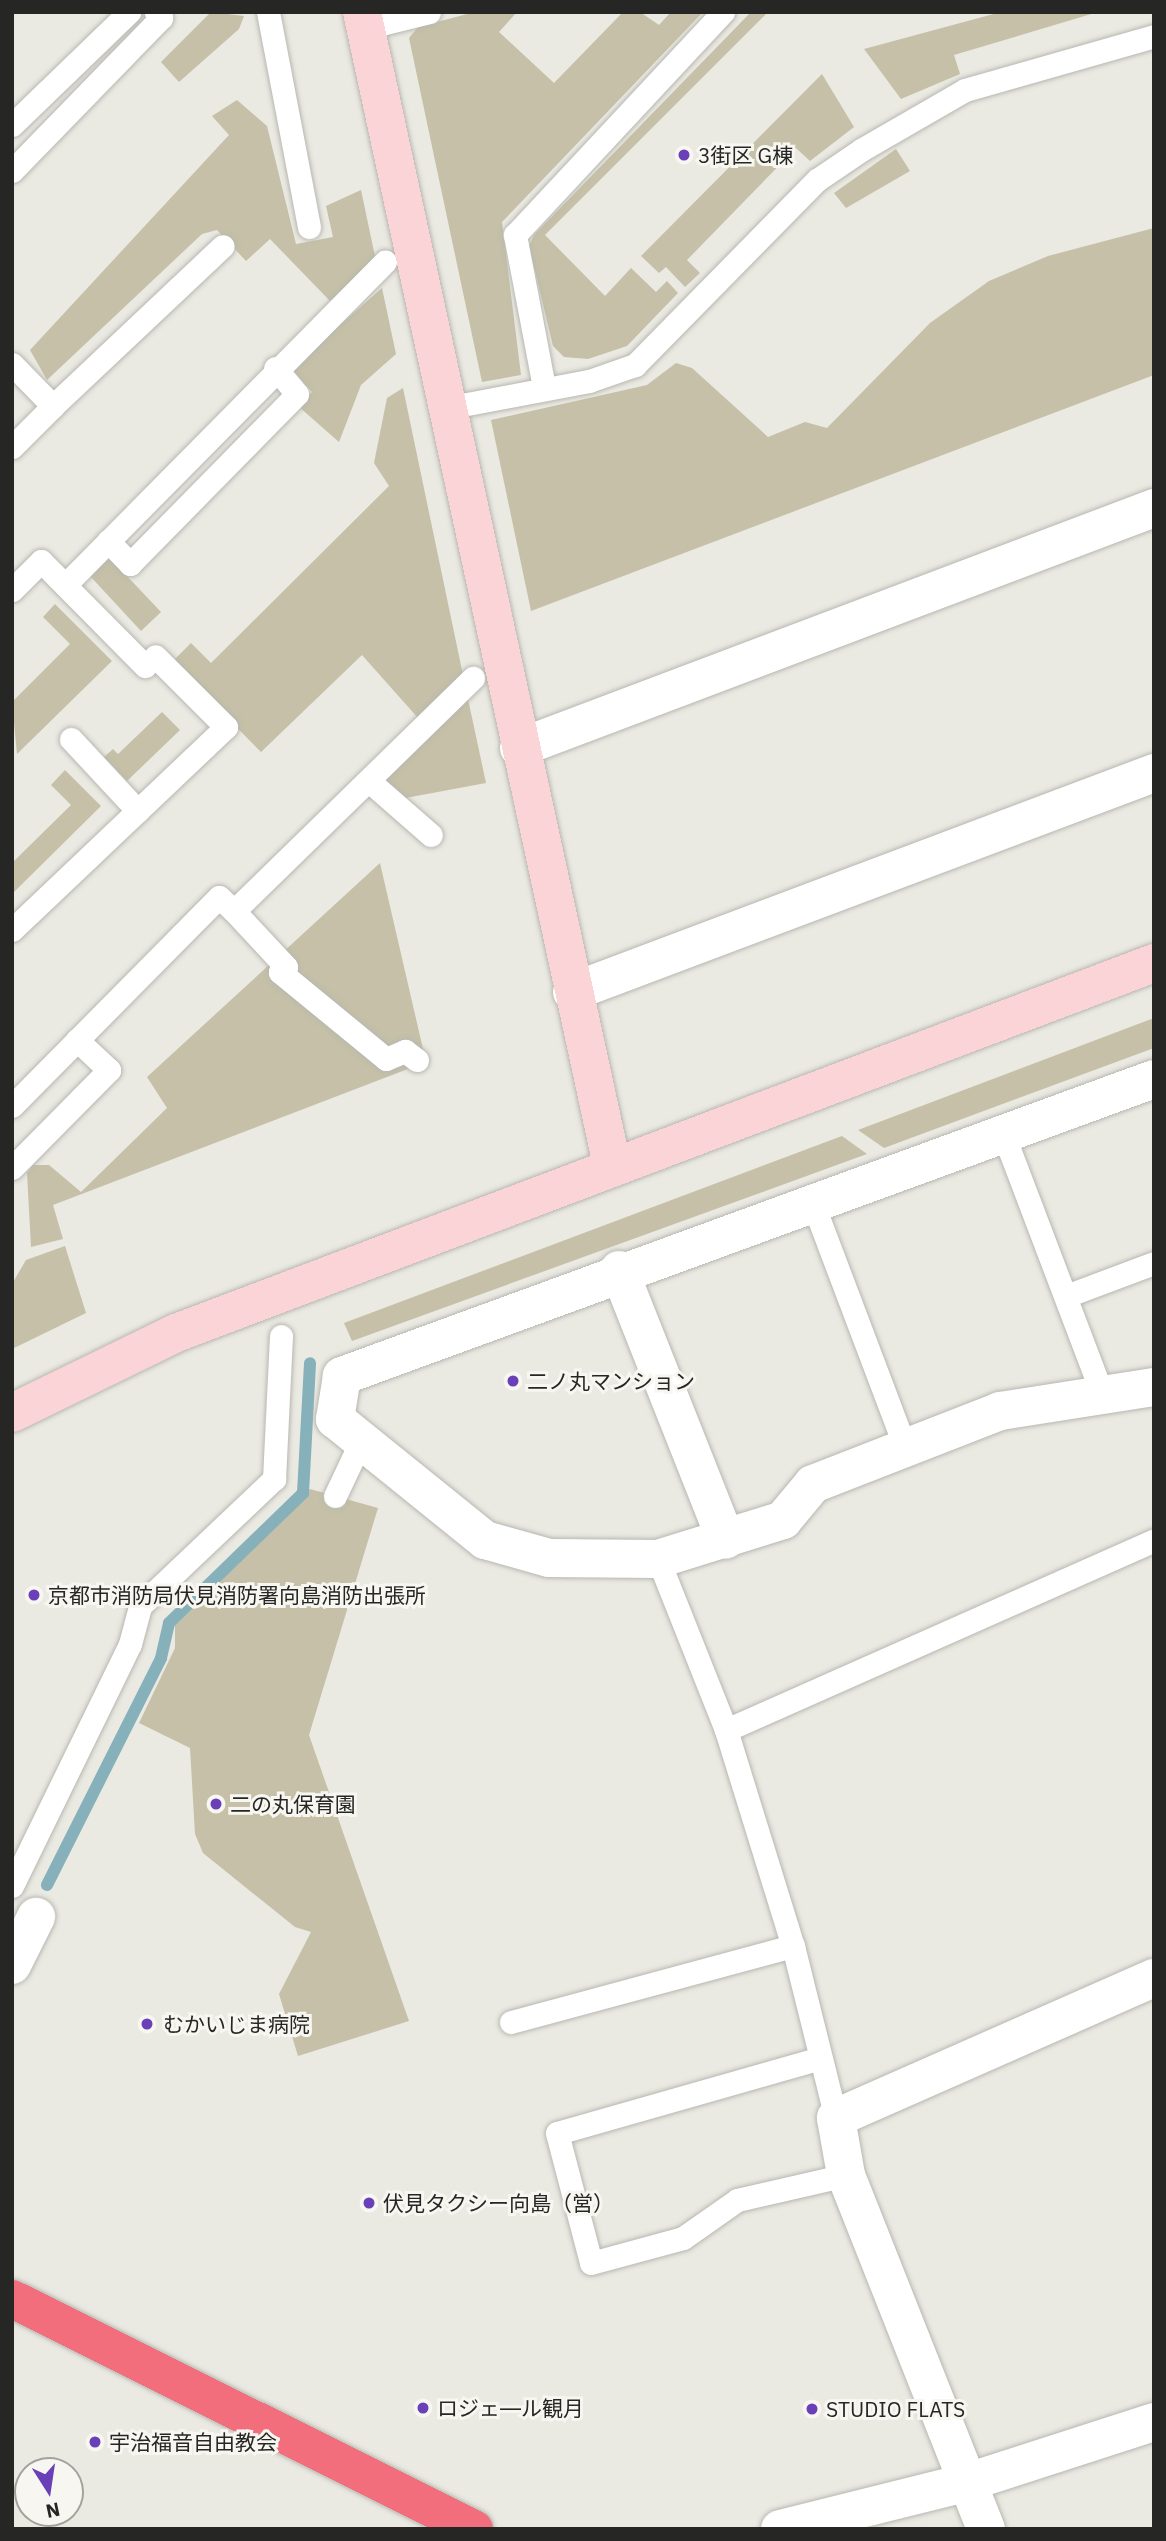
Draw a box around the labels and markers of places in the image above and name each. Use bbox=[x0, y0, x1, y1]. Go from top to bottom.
place label: 3街区 G棟 bbox=[698, 142, 793, 168]
marker: 3街区 G棟 bbox=[676, 147, 692, 163]
place label: 二ノ丸マンション bbox=[527, 1368, 695, 1394]
marker: 二ノ丸マンション bbox=[505, 1373, 521, 1389]
place label: 京都市消防局伏見消防署向島消防出張所 bbox=[48, 1582, 426, 1608]
marker: 京都市消防局伏見消防署向島消防出張所 bbox=[26, 1587, 42, 1603]
place label: 二の丸保育園 bbox=[230, 1791, 356, 1817]
marker: 二の丸保育園 bbox=[208, 1796, 224, 1812]
place label: むかいじま病院 bbox=[163, 2011, 310, 2037]
marker: むかいじま病院 bbox=[137, 2014, 157, 2034]
place label: 伏見タクシー向島（営） bbox=[383, 2190, 614, 2216]
marker: 伏見タクシー向島（営） bbox=[361, 2195, 377, 2211]
place label: ロジェ―ル観月 bbox=[437, 2395, 584, 2421]
place label: STUDIO FLATS bbox=[826, 2396, 965, 2422]
marker: ロジェ―ル観月 bbox=[415, 2400, 431, 2416]
marker: STUDIO FLATS bbox=[804, 2401, 820, 2417]
place label: 宇治福音自由教会 bbox=[109, 2429, 277, 2455]
marker: 宇治福音自由教会 bbox=[87, 2434, 103, 2450]

